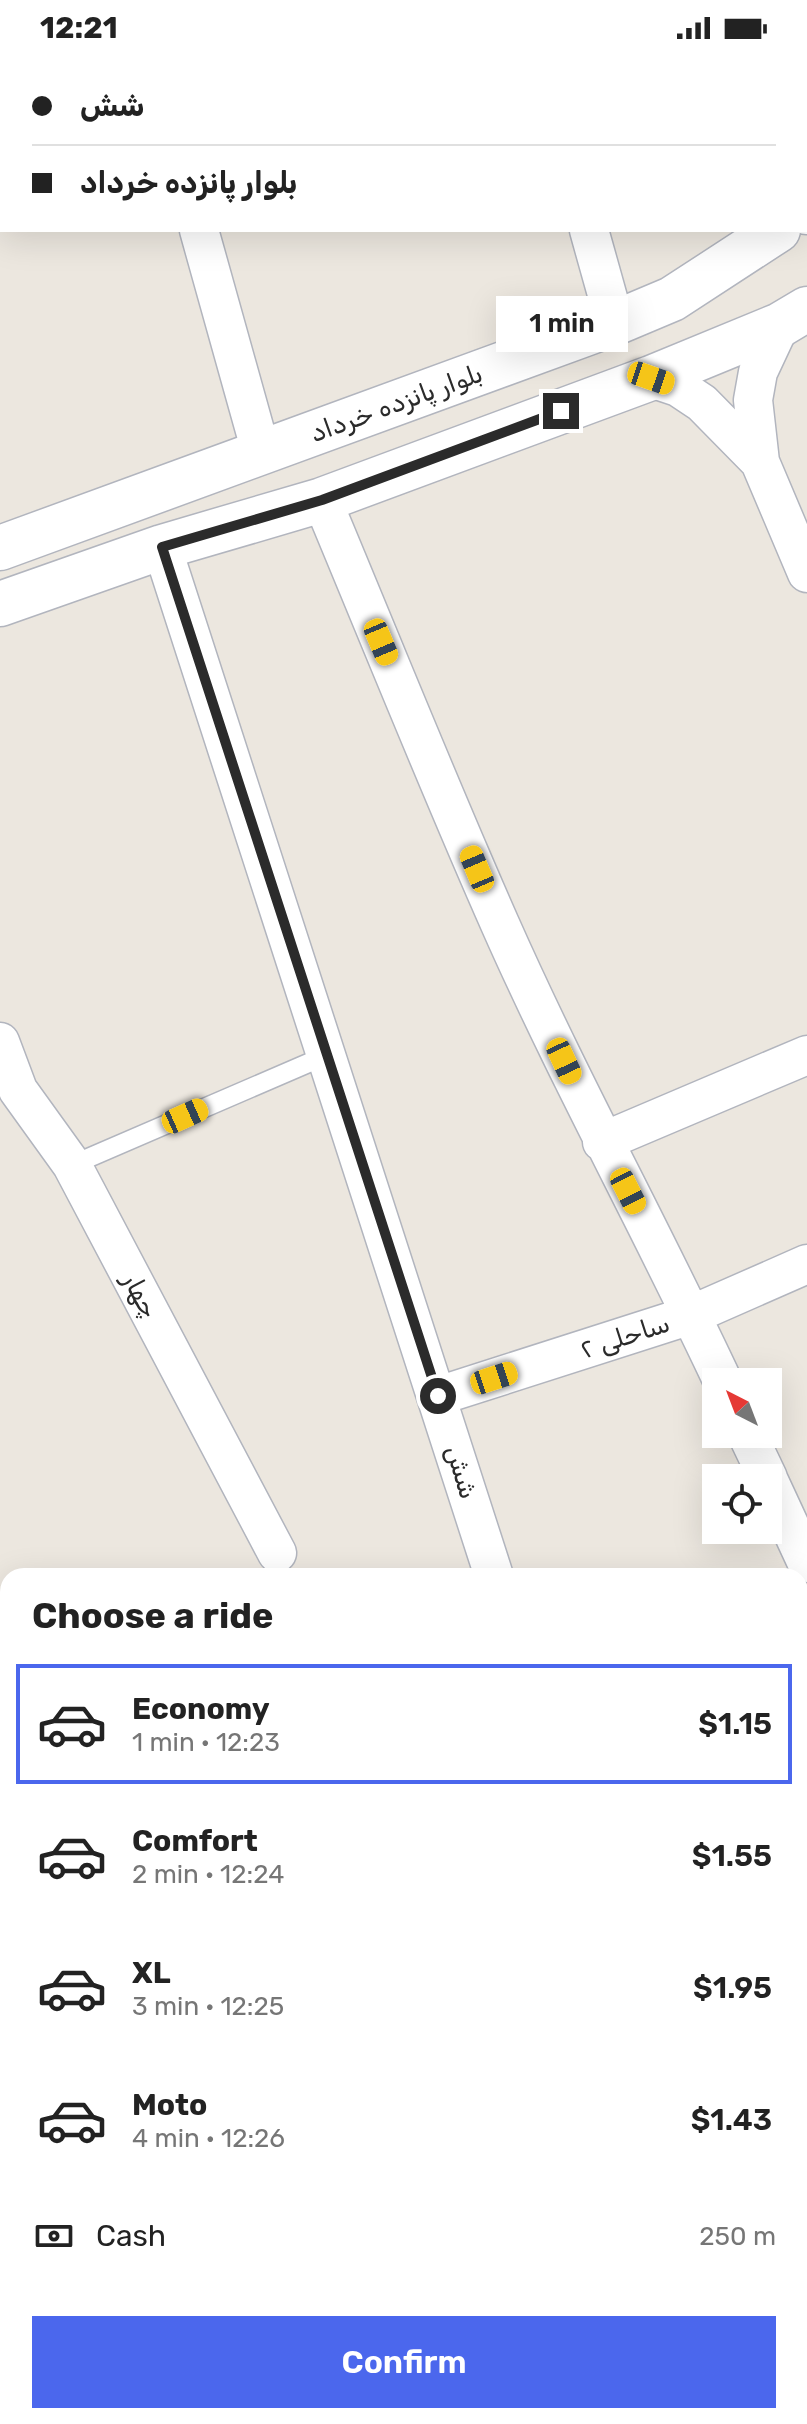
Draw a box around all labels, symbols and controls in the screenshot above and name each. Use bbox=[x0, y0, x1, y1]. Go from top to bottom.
text: 12:21 bbox=[40, 10, 118, 46]
text: شش bbox=[80, 88, 145, 124]
text: بلوار پانزده خرداد bbox=[80, 165, 297, 201]
callout: 1 min bbox=[495, 295, 627, 351]
text: 1 min bbox=[529, 308, 595, 339]
street label: بلوار پانزده خرداد bbox=[306, 358, 487, 450]
car bbox=[624, 359, 678, 397]
route end bbox=[543, 393, 579, 429]
car bbox=[361, 615, 401, 669]
car bbox=[457, 842, 497, 896]
car bbox=[543, 1034, 585, 1088]
car bbox=[158, 1095, 212, 1137]
car bbox=[606, 1164, 650, 1218]
street label: چهار bbox=[115, 1266, 165, 1323]
street label: ساحلی ۲ bbox=[577, 1308, 674, 1365]
car bbox=[467, 1359, 521, 1397]
north arrow bbox=[702, 1368, 782, 1448]
map controls bbox=[702, 1368, 782, 1544]
route start bbox=[420, 1378, 456, 1414]
street label: شش bbox=[439, 1442, 484, 1503]
button: locate bbox=[702, 1464, 782, 1544]
text: Choose a ride bbox=[32, 1594, 273, 1637]
icon: car bbox=[36, 1688, 108, 1760]
text: Economy bbox=[132, 1691, 270, 1727]
text: $1.15 bbox=[698, 1706, 772, 1742]
text: 1 min · 12:23 bbox=[132, 1727, 280, 1758]
icon: car bbox=[36, 1820, 108, 1892]
text: Comfort bbox=[132, 1823, 258, 1859]
text: $1.55 bbox=[692, 1838, 772, 1874]
text: 2 min · 12:24 bbox=[132, 1859, 284, 1890]
icon: car bbox=[36, 1952, 108, 2024]
text: XL bbox=[132, 1955, 171, 1991]
text: $1.95 bbox=[693, 1970, 772, 2006]
text: 3 min · 12:25 bbox=[132, 1991, 284, 2022]
icon: car bbox=[36, 2084, 108, 2156]
text: Moto bbox=[132, 2087, 207, 2123]
text: $1.43 bbox=[691, 2102, 772, 2138]
text: 4 min · 12:26 bbox=[132, 2123, 285, 2154]
icon: cash bbox=[32, 2214, 76, 2258]
text: Cash bbox=[96, 2218, 166, 2254]
text: 250 m bbox=[699, 2221, 776, 2252]
button: Confirm bbox=[32, 2316, 776, 2408]

